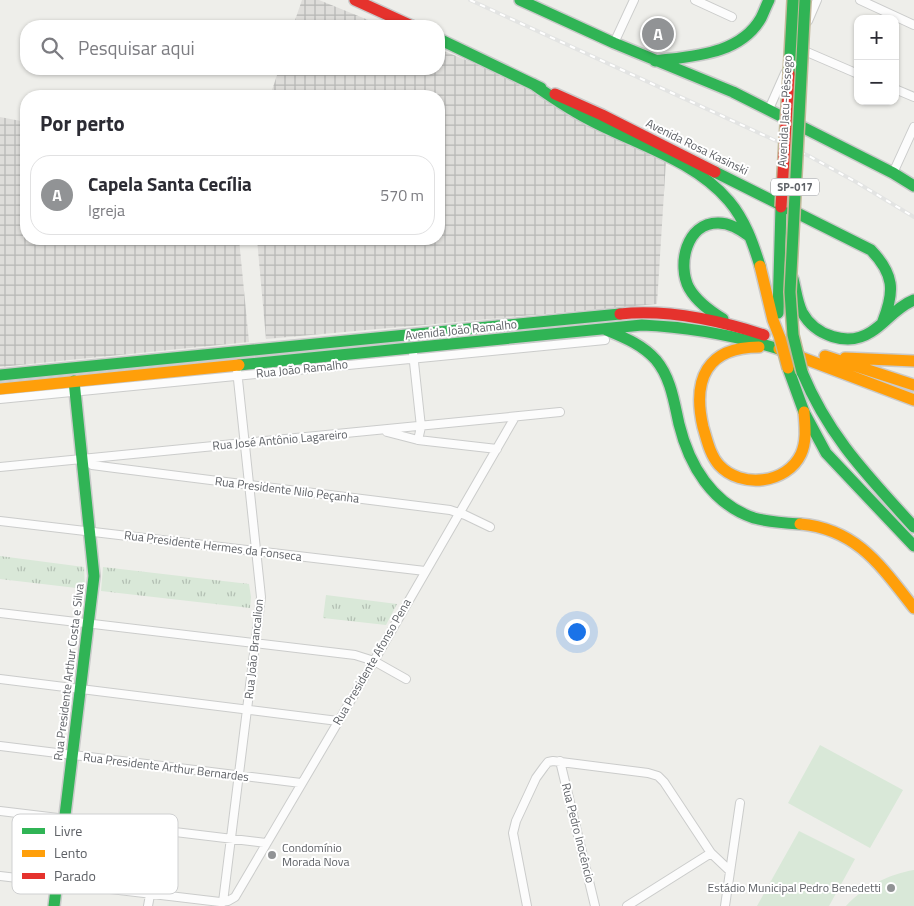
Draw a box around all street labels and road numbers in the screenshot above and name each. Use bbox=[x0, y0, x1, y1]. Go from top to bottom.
street label: Avenida Jacu-Pêssego bbox=[772, 55, 797, 167]
street label: Avenida Rosa Kasinski bbox=[643, 113, 752, 180]
road number: SP-017 bbox=[771, 178, 819, 196]
street label: Avenida João Ramalho bbox=[404, 314, 518, 345]
street label: Rua João Ramalho bbox=[255, 354, 349, 383]
street label: Rua José Antônio Lagareiro bbox=[212, 424, 348, 455]
street label: Rua Presidente Nilo Peçanha bbox=[214, 471, 360, 508]
street label: Rua Presidente Hermes da Fonseca bbox=[123, 525, 303, 566]
street label: Rua Presidente Arthur Costa e Silva bbox=[48, 582, 89, 762]
street label: Rua Presidente Afonso Pena bbox=[327, 595, 416, 729]
street label: Rua João Brancalion bbox=[239, 598, 268, 700]
street label: Rua Presidente Arthur Bernardes bbox=[82, 747, 250, 786]
street label: Rua Pedro Inocêncio bbox=[557, 781, 600, 885]

